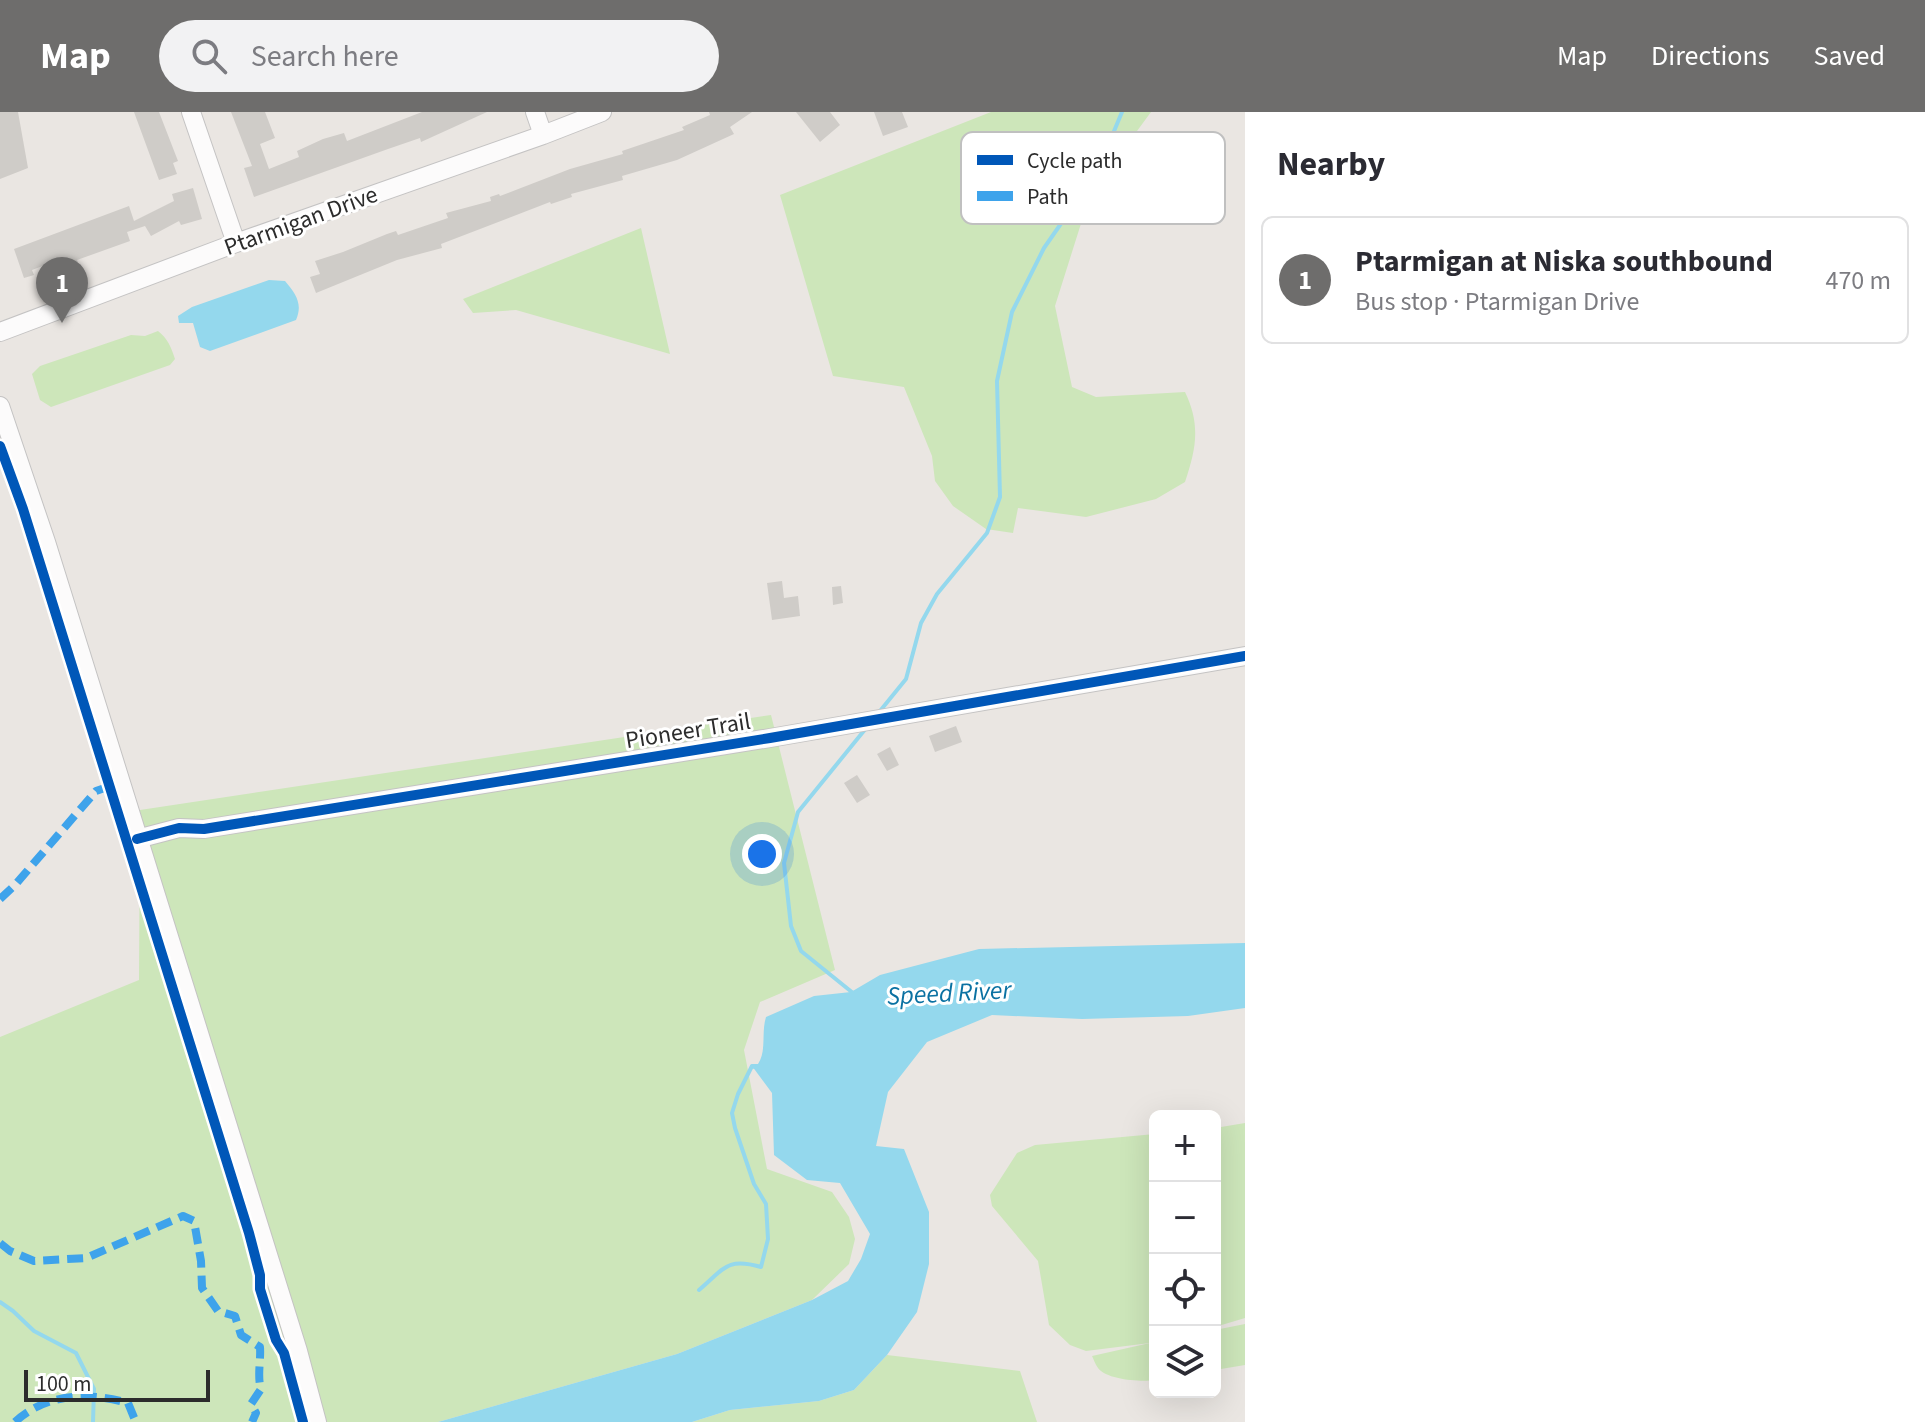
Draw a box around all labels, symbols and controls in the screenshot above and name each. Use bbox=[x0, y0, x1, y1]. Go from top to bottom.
search box bbox=[159, 20, 719, 92]
text: Map bbox=[40, 29, 111, 83]
icon: search bbox=[187, 34, 231, 78]
text: Search here bbox=[251, 35, 399, 78]
text: Map bbox=[1557, 36, 1607, 76]
text: Directions bbox=[1651, 36, 1770, 76]
text: Saved bbox=[1814, 36, 1885, 76]
legend bbox=[961, 132, 1225, 224]
text: Nearby bbox=[1277, 140, 1385, 189]
text: Cycle path bbox=[1027, 145, 1123, 177]
street label: Ptarmigan Drive bbox=[219, 177, 383, 265]
text: Path bbox=[1027, 181, 1069, 213]
text: Ptarmigan at Niska southbound bbox=[1355, 240, 1773, 283]
pin: 1 bbox=[36, 257, 88, 323]
text: 1 bbox=[1298, 262, 1312, 299]
text: 470 m bbox=[1825, 262, 1891, 299]
text: Bus stop · Ptarmigan Drive bbox=[1355, 283, 1639, 320]
street label: Pioneer Trail bbox=[623, 704, 753, 758]
your location bbox=[742, 834, 782, 874]
water label: Speed River bbox=[886, 971, 1013, 1015]
map controls bbox=[1149, 1110, 1221, 1398]
button: + bbox=[1149, 1110, 1221, 1182]
button: − bbox=[1149, 1182, 1221, 1254]
button: locate bbox=[1149, 1254, 1221, 1326]
button: layers bbox=[1149, 1326, 1221, 1398]
scale bar bbox=[24, 1366, 210, 1402]
text: 100 m bbox=[36, 1368, 91, 1400]

